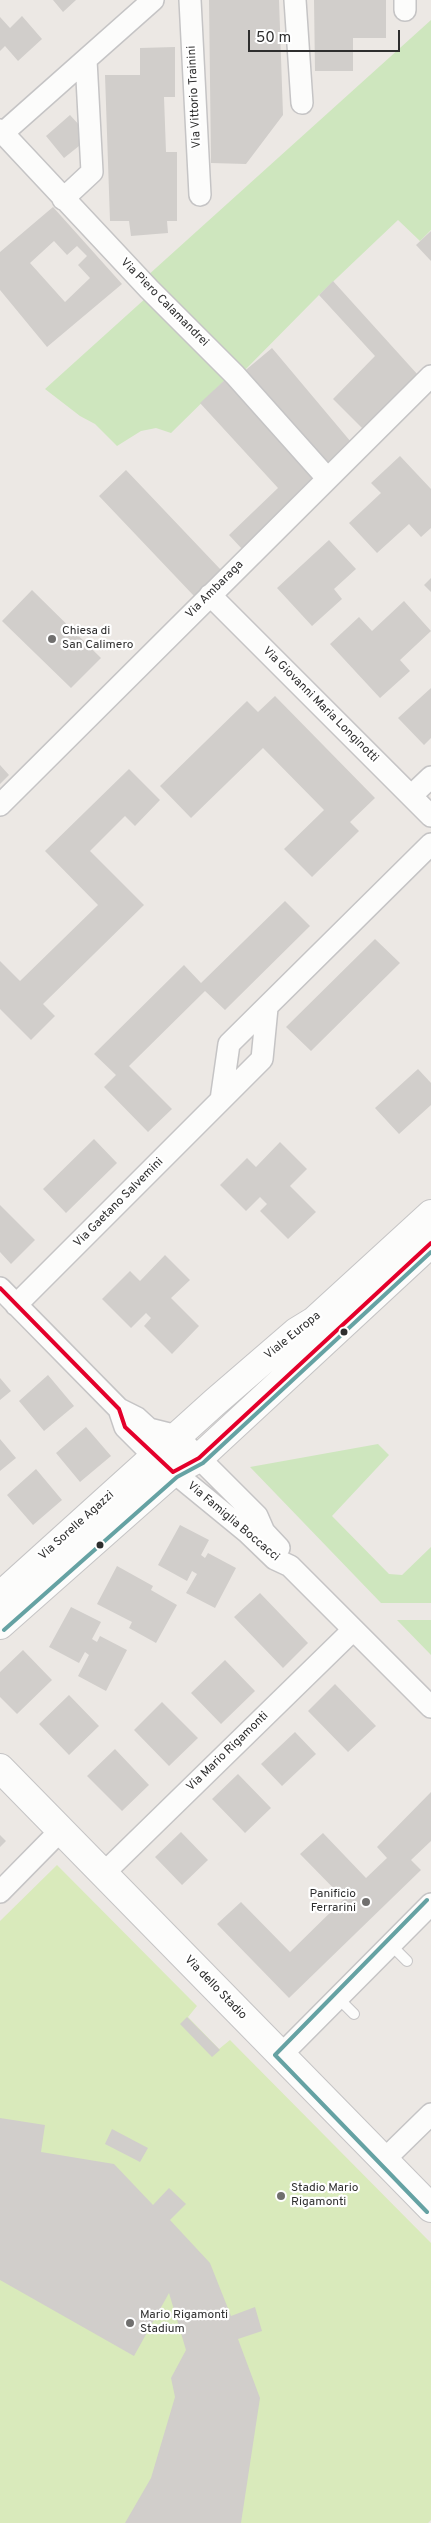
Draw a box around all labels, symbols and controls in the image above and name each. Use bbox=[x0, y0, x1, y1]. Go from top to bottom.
scale bar bbox=[251, 20, 404, 52]
text: 50 m bbox=[256, 29, 291, 48]
street label: Via Vittorio Trainini bbox=[185, 45, 205, 149]
street label: Via Piero Calamandrei bbox=[117, 256, 211, 350]
street label: Via Ambaraga bbox=[183, 558, 247, 622]
place label: Chiesa di San Calimero bbox=[62, 625, 133, 653]
marker: Chiesa di San Calimero bbox=[46, 633, 58, 645]
street label: Via Giovanni Maria Longinotti bbox=[259, 644, 381, 766]
street label: Via Gaetano Salvemini bbox=[71, 1155, 167, 1251]
street label: Viale Europa bbox=[262, 1309, 324, 1363]
unlabelled marker bbox=[339, 1327, 349, 1337]
street label: Via Famiglia Boccacci bbox=[184, 1479, 282, 1565]
street label: Via Sorelle Agazzi bbox=[36, 1488, 118, 1564]
unlabelled marker bbox=[95, 1540, 105, 1550]
street label: Via Mario Rigamonti bbox=[184, 1709, 272, 1795]
place label: Panificio Ferrarini bbox=[310, 1888, 356, 1916]
marker: Panificio Ferrarini bbox=[360, 1896, 372, 1908]
street label: Via dello Stadio bbox=[181, 1953, 249, 2023]
place label: Stadio Mario Rigamonti bbox=[291, 2182, 358, 2210]
marker: Stadio Mario Rigamonti bbox=[275, 2190, 287, 2202]
place label: Mario Rigamonti Stadium bbox=[140, 2309, 228, 2337]
marker: Mario Rigamonti Stadium bbox=[124, 2317, 136, 2329]

